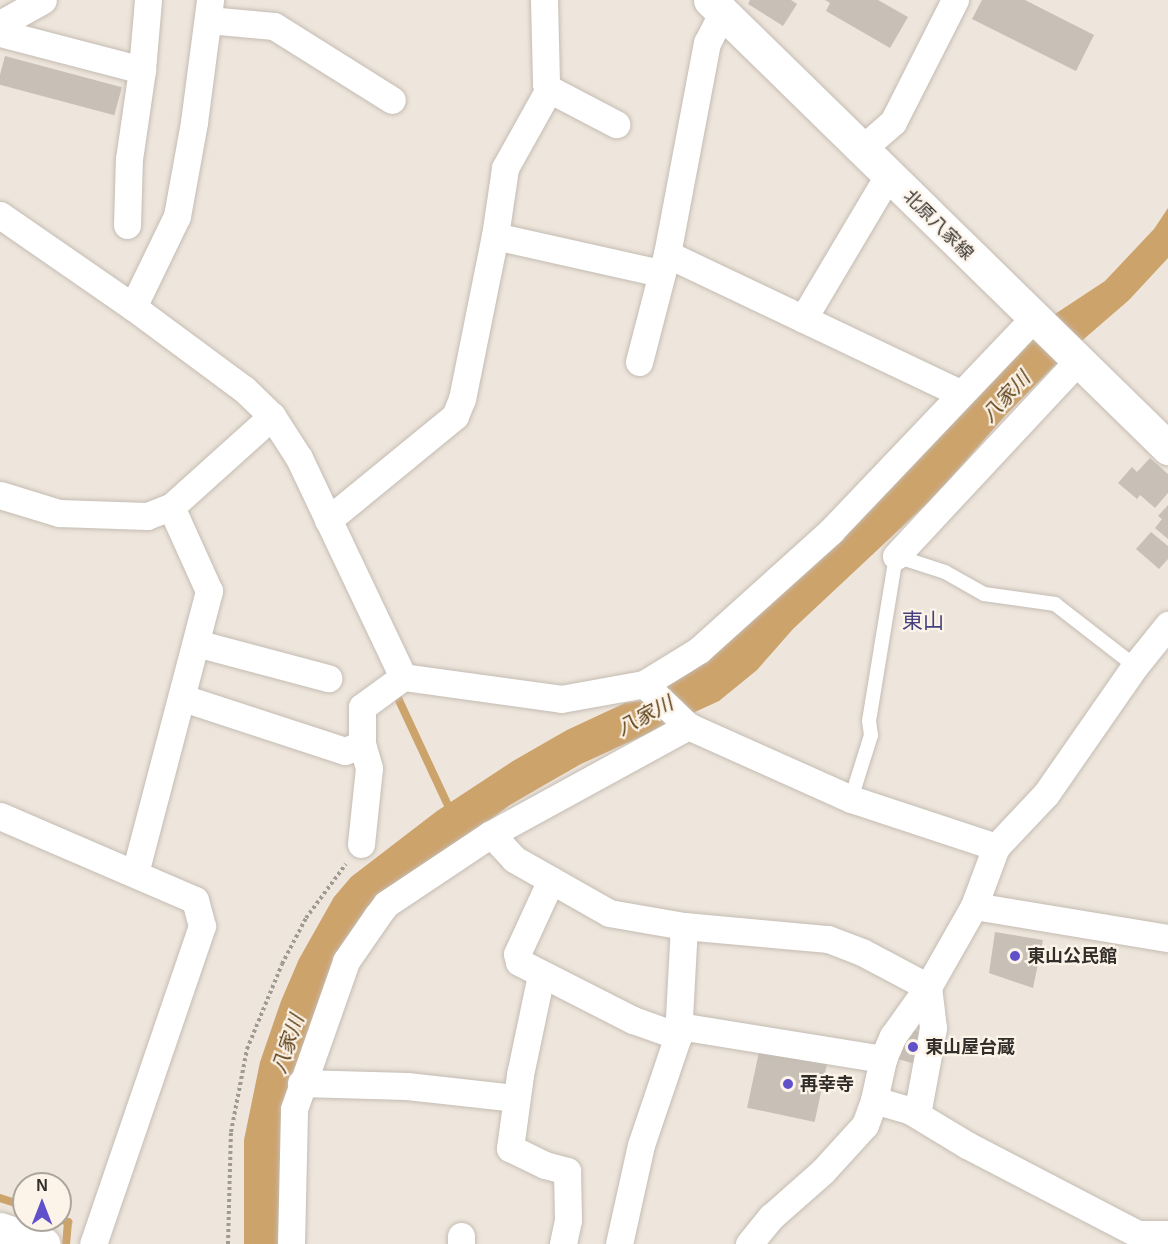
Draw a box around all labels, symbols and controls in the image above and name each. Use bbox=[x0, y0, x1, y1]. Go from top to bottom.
street label: 北原八家線 bbox=[899, 186, 977, 264]
water label: 八家川 bbox=[977, 367, 1035, 427]
district label: 東山 bbox=[902, 608, 944, 634]
water label: 八家川 bbox=[613, 691, 677, 741]
place label: 東山公民館 bbox=[1027, 945, 1117, 967]
marker: 東山公民館 bbox=[1008, 949, 1022, 963]
water label: 八家川 bbox=[267, 1012, 309, 1076]
place label: 東山屋台蔵 bbox=[925, 1036, 1015, 1058]
marker: 東山屋台蔵 bbox=[906, 1040, 920, 1054]
place label: 再幸寺 bbox=[800, 1073, 854, 1095]
marker: 再幸寺 bbox=[781, 1077, 795, 1091]
north arrow bbox=[12, 1172, 72, 1232]
text: N bbox=[36, 1177, 48, 1194]

